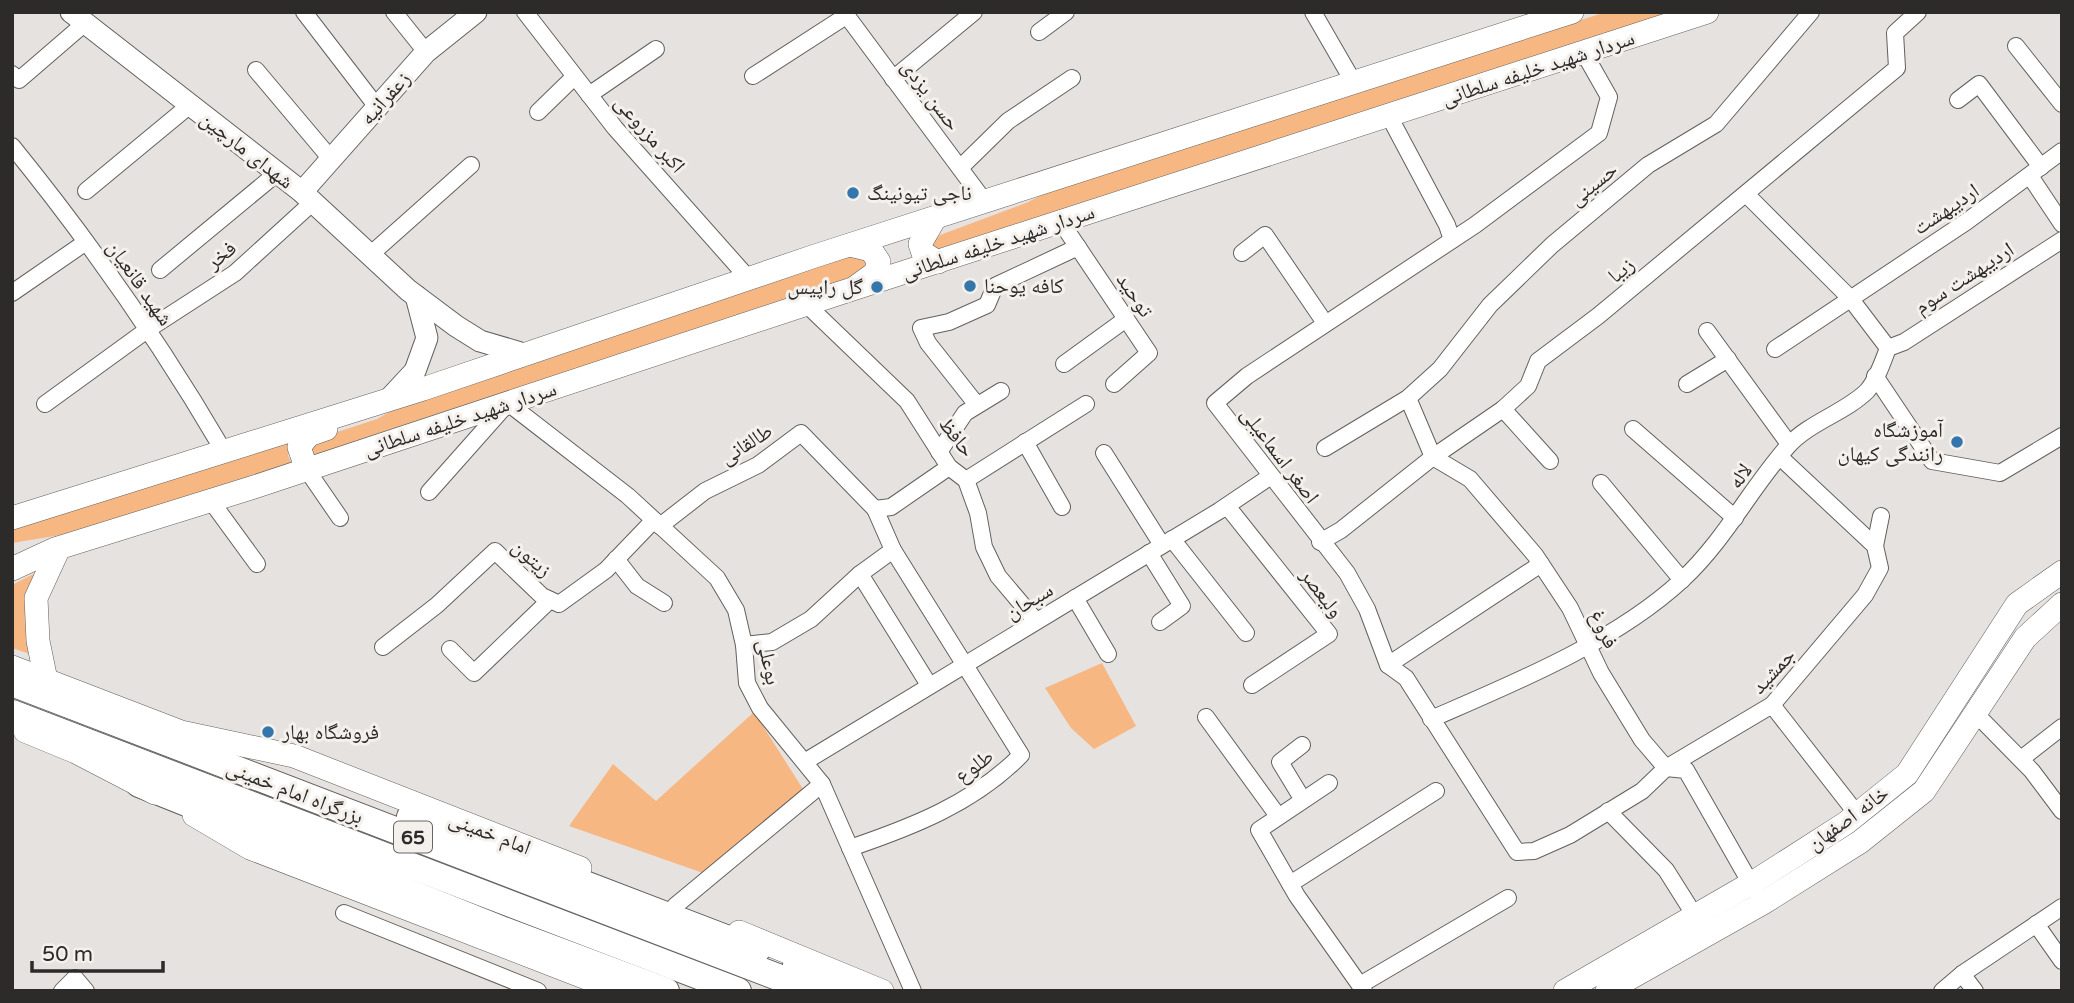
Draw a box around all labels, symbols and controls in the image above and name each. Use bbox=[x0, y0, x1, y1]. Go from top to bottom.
street label: سردار شهید خلیفه سلطانی bbox=[1439, 26, 1638, 111]
street label: حسن یزدی bbox=[896, 55, 965, 136]
street label: زعفرانیه bbox=[355, 67, 416, 130]
street label: اکبر مزروعی bbox=[609, 90, 690, 178]
street label: شهدای مارچین bbox=[195, 106, 298, 195]
street label: حسینی bbox=[1564, 157, 1623, 212]
street label: اردیبهشت bbox=[1909, 178, 1984, 241]
place label: ناجی‌ تیونینگ bbox=[867, 181, 972, 206]
marker: ناجی‌ تیونینگ bbox=[845, 185, 861, 201]
street label: سردار شهید خلیفه سلطانی bbox=[899, 200, 1098, 285]
street label: شهید قانعیان bbox=[101, 236, 178, 331]
street label: فخر bbox=[200, 236, 241, 275]
street label: اردیبهشت سوم bbox=[1910, 237, 2019, 321]
street label: زیبا bbox=[1603, 252, 1640, 289]
street label: توحید bbox=[1111, 268, 1158, 322]
place label: کافه یوحنا bbox=[984, 274, 1064, 299]
place label: گل راپیس bbox=[787, 275, 863, 300]
marker: کافه یوحنا bbox=[962, 278, 978, 294]
marker: گل راپیس bbox=[869, 279, 885, 295]
street label: سردار شهید خلیفه سلطانی bbox=[361, 377, 560, 462]
street label: اصغر اسماعیلی bbox=[1235, 402, 1324, 509]
street label: حافظ bbox=[933, 412, 980, 462]
place label: آموزشگاه رانندگی کیهان bbox=[1838, 418, 1944, 467]
street label: طالقانی bbox=[715, 419, 777, 470]
marker: آموزشگاه رانندگی کیهان bbox=[1949, 434, 1965, 450]
street label: لاله bbox=[1723, 459, 1758, 494]
street label: زیتون bbox=[507, 534, 557, 583]
street label: ولیعصر bbox=[1294, 563, 1348, 623]
street label: سبحان bbox=[1001, 577, 1058, 625]
street label: فروغ bbox=[1584, 606, 1623, 653]
street label: بوعلی bbox=[752, 637, 785, 687]
street label: جمشید bbox=[1746, 643, 1801, 699]
place label: فروشگاه بهار bbox=[281, 720, 379, 745]
marker: فروشگاه بهار bbox=[260, 724, 276, 740]
street label: طلوع bbox=[950, 744, 998, 789]
street label: بزرگراه امام خمینی bbox=[223, 755, 367, 831]
street label: خانه اصفهان bbox=[1803, 780, 1894, 856]
street label: امام خمینی bbox=[445, 806, 534, 861]
road number: 65 bbox=[394, 822, 432, 852]
scale bar bbox=[32, 930, 163, 974]
text: 50 m bbox=[42, 942, 93, 967]

